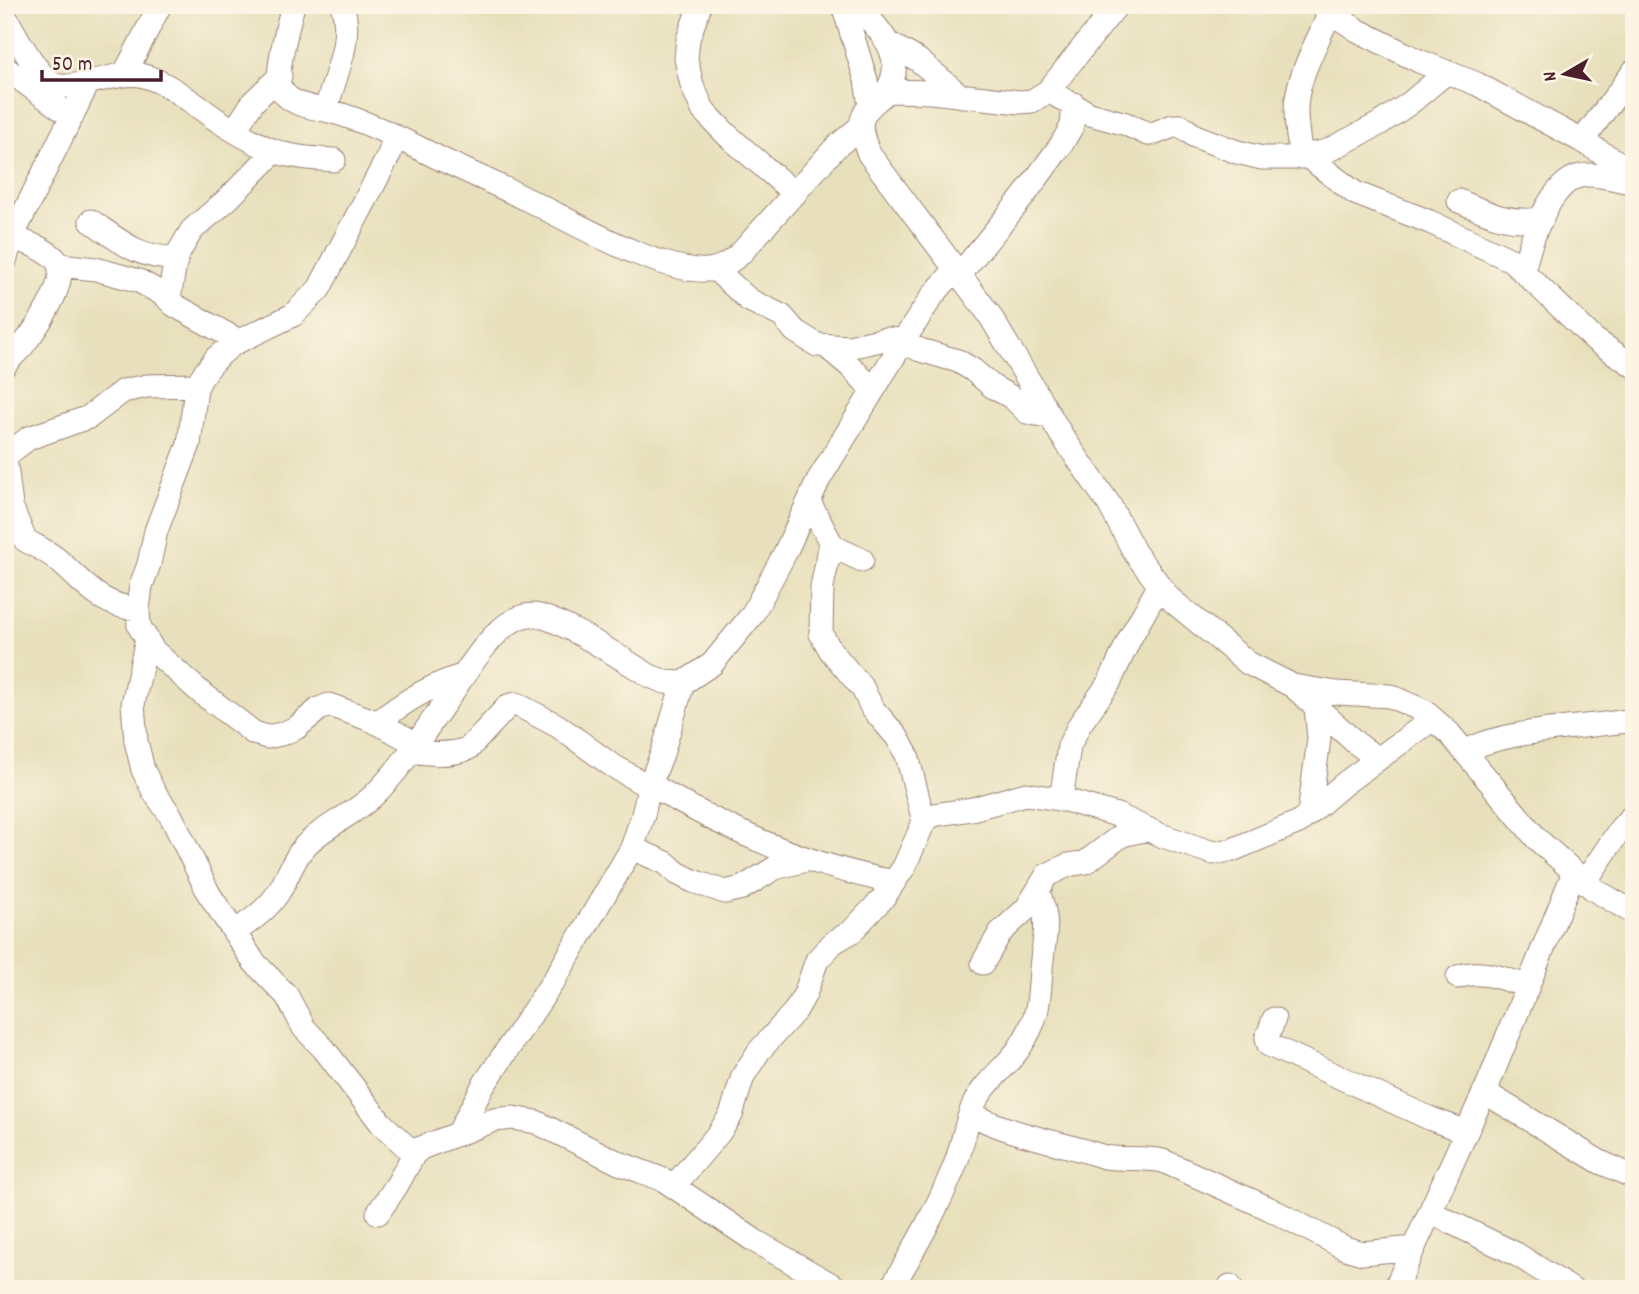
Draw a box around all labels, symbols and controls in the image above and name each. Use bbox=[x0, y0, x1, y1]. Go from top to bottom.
scale bar bbox=[42, 38, 161, 82]
north arrow bbox=[1530, 38, 1600, 108]
text: 50 m bbox=[52, 51, 92, 81]
text: N bbox=[1538, 69, 1566, 83]

